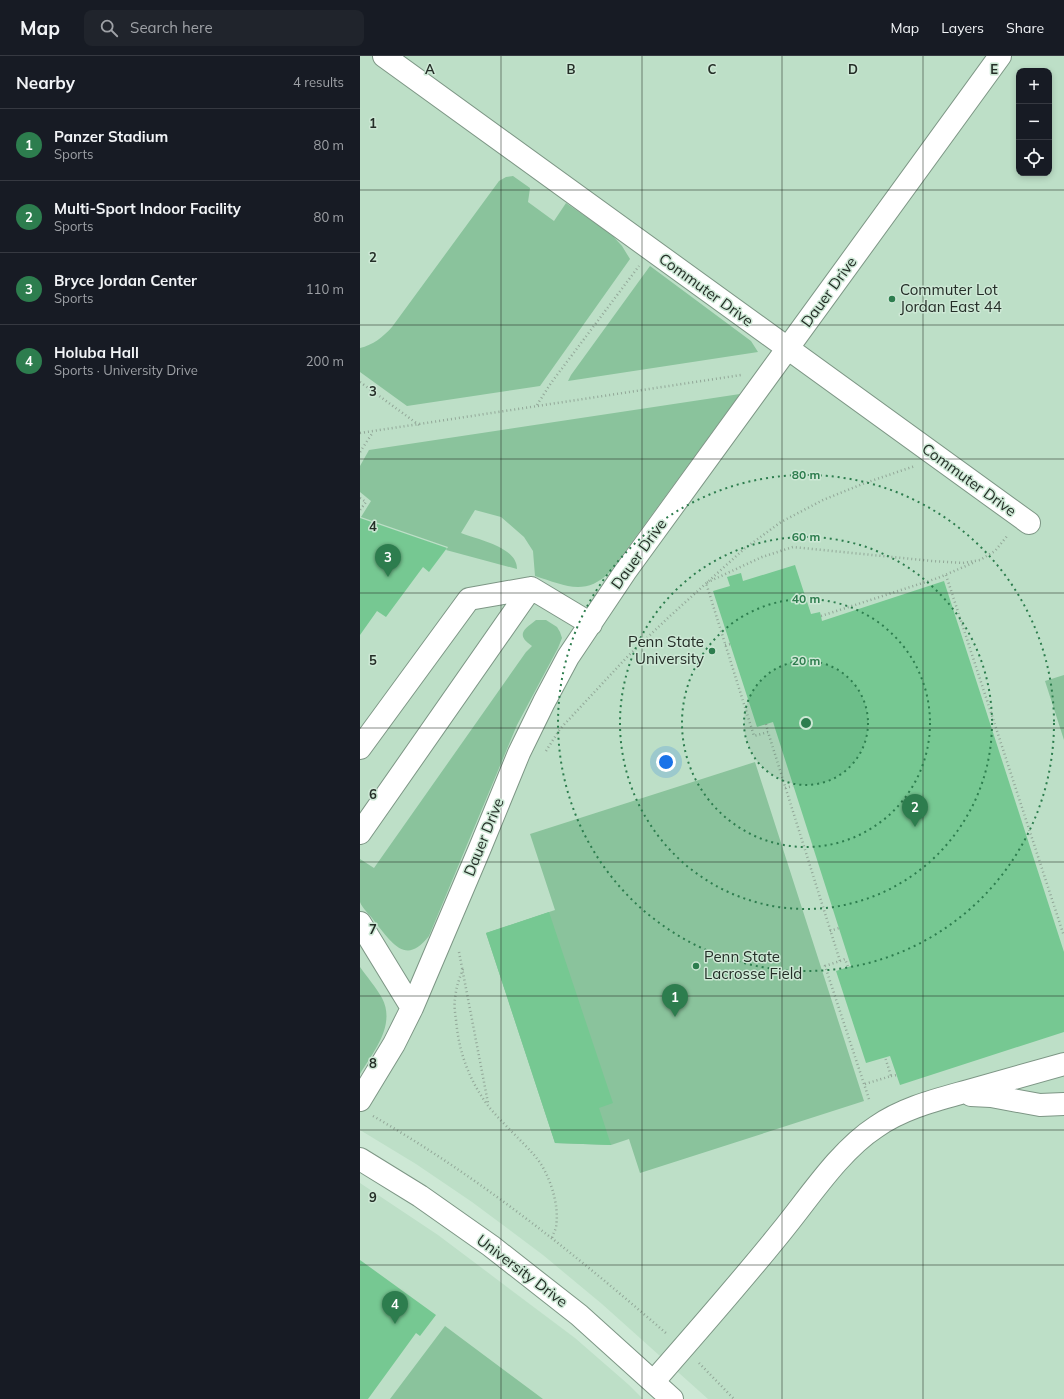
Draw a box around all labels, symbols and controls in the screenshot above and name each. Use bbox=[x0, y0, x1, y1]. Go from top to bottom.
search box bbox=[84, 10, 364, 46]
text: Map bbox=[20, 16, 60, 40]
icon: search bbox=[98, 17, 120, 39]
text: Search here bbox=[130, 18, 213, 37]
text: Map bbox=[890, 19, 919, 37]
text: Layers bbox=[941, 19, 984, 37]
text: Share bbox=[1006, 19, 1044, 37]
text: A bbox=[425, 61, 435, 77]
text: B bbox=[567, 61, 576, 77]
text: C bbox=[708, 61, 717, 77]
text: D bbox=[848, 61, 858, 77]
text: E bbox=[990, 61, 998, 77]
map controls bbox=[1016, 68, 1052, 176]
button: + bbox=[1016, 68, 1052, 104]
text: Nearby bbox=[16, 72, 75, 93]
text: 4 results bbox=[293, 74, 344, 90]
button: − bbox=[1016, 104, 1052, 140]
text: 1 bbox=[369, 115, 377, 131]
text: Panzer Stadium bbox=[54, 127, 168, 146]
text: 1 bbox=[25, 137, 33, 153]
text: 80 m bbox=[314, 137, 344, 153]
button: locate bbox=[1016, 140, 1052, 176]
text: Sports bbox=[54, 146, 93, 162]
text: Multi-Sport Indoor Facility bbox=[54, 199, 241, 218]
text: 2 bbox=[25, 209, 33, 225]
text: 80 m bbox=[314, 209, 344, 225]
text: Sports bbox=[54, 218, 93, 234]
text: 2 bbox=[369, 249, 377, 265]
street label: Commuter Drive bbox=[655, 249, 757, 330]
street label: Dauer Drive bbox=[797, 253, 861, 331]
text: Bryce Jordan Center bbox=[54, 271, 197, 290]
place label: Commuter Lot Jordan East 44 bbox=[900, 280, 1002, 316]
text: 3 bbox=[25, 281, 33, 297]
text: 110 m bbox=[306, 281, 344, 297]
text: Sports bbox=[54, 290, 93, 306]
marker: Commuter Lot Jordan East 44 bbox=[887, 294, 897, 304]
text: Holuba Hall bbox=[54, 343, 139, 362]
text: 4 bbox=[25, 353, 33, 369]
text: 200 m bbox=[306, 353, 344, 369]
text: Sports · University Drive bbox=[54, 362, 198, 378]
text: 3 bbox=[369, 383, 377, 399]
street label: Commuter Drive bbox=[918, 439, 1020, 520]
text: 80 m bbox=[792, 467, 820, 482]
street label: Dauer Drive bbox=[607, 515, 671, 593]
text: 4 bbox=[369, 518, 377, 534]
text: 60 m bbox=[792, 529, 820, 544]
pin: 3 bbox=[375, 544, 401, 577]
text: 40 m bbox=[792, 591, 820, 606]
place label: Penn State University bbox=[628, 632, 704, 668]
marker: Penn State University bbox=[707, 646, 717, 656]
text: 5 bbox=[369, 652, 377, 668]
text: 20 m bbox=[792, 653, 820, 668]
centre of rings bbox=[799, 716, 813, 730]
your location bbox=[656, 752, 676, 772]
text: 6 bbox=[369, 786, 377, 802]
pin: 2 bbox=[902, 794, 928, 827]
street label: Dauer Drive bbox=[459, 795, 508, 879]
text: 7 bbox=[369, 921, 377, 937]
place label: Penn State Lacrosse Field bbox=[704, 947, 802, 983]
marker: Penn State Lacrosse Field bbox=[691, 961, 701, 971]
pin: 1 bbox=[662, 984, 688, 1017]
text: 8 bbox=[369, 1055, 377, 1071]
text: 9 bbox=[369, 1189, 377, 1205]
street label: University Drive bbox=[473, 1230, 572, 1311]
pin: 4 bbox=[382, 1291, 408, 1324]

